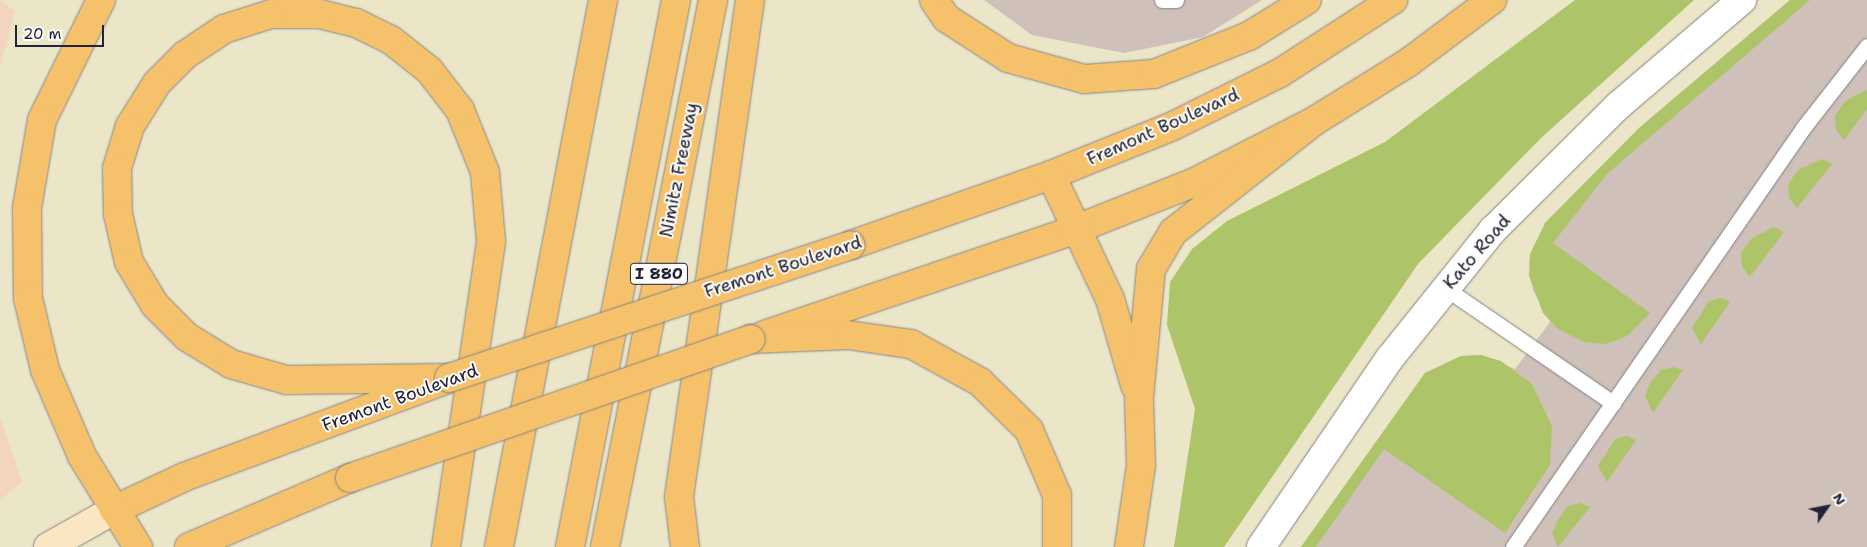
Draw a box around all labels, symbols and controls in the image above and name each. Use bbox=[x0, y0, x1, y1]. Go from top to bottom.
scale bar bbox=[18, 15, 106, 47]
text: 20 m bbox=[23, 24, 62, 44]
street label: Fremont Boulevard bbox=[1084, 84, 1242, 170]
street label: Nimitz Freeway bbox=[655, 101, 703, 239]
street label: Kato Road bbox=[1439, 210, 1515, 294]
street label: Fremont Boulevard bbox=[701, 231, 865, 303]
road number: I 880 bbox=[629, 260, 689, 288]
street label: Fremont Boulevard bbox=[319, 360, 481, 436]
north arrow bbox=[1802, 482, 1852, 532]
text: N bbox=[1829, 489, 1850, 508]

